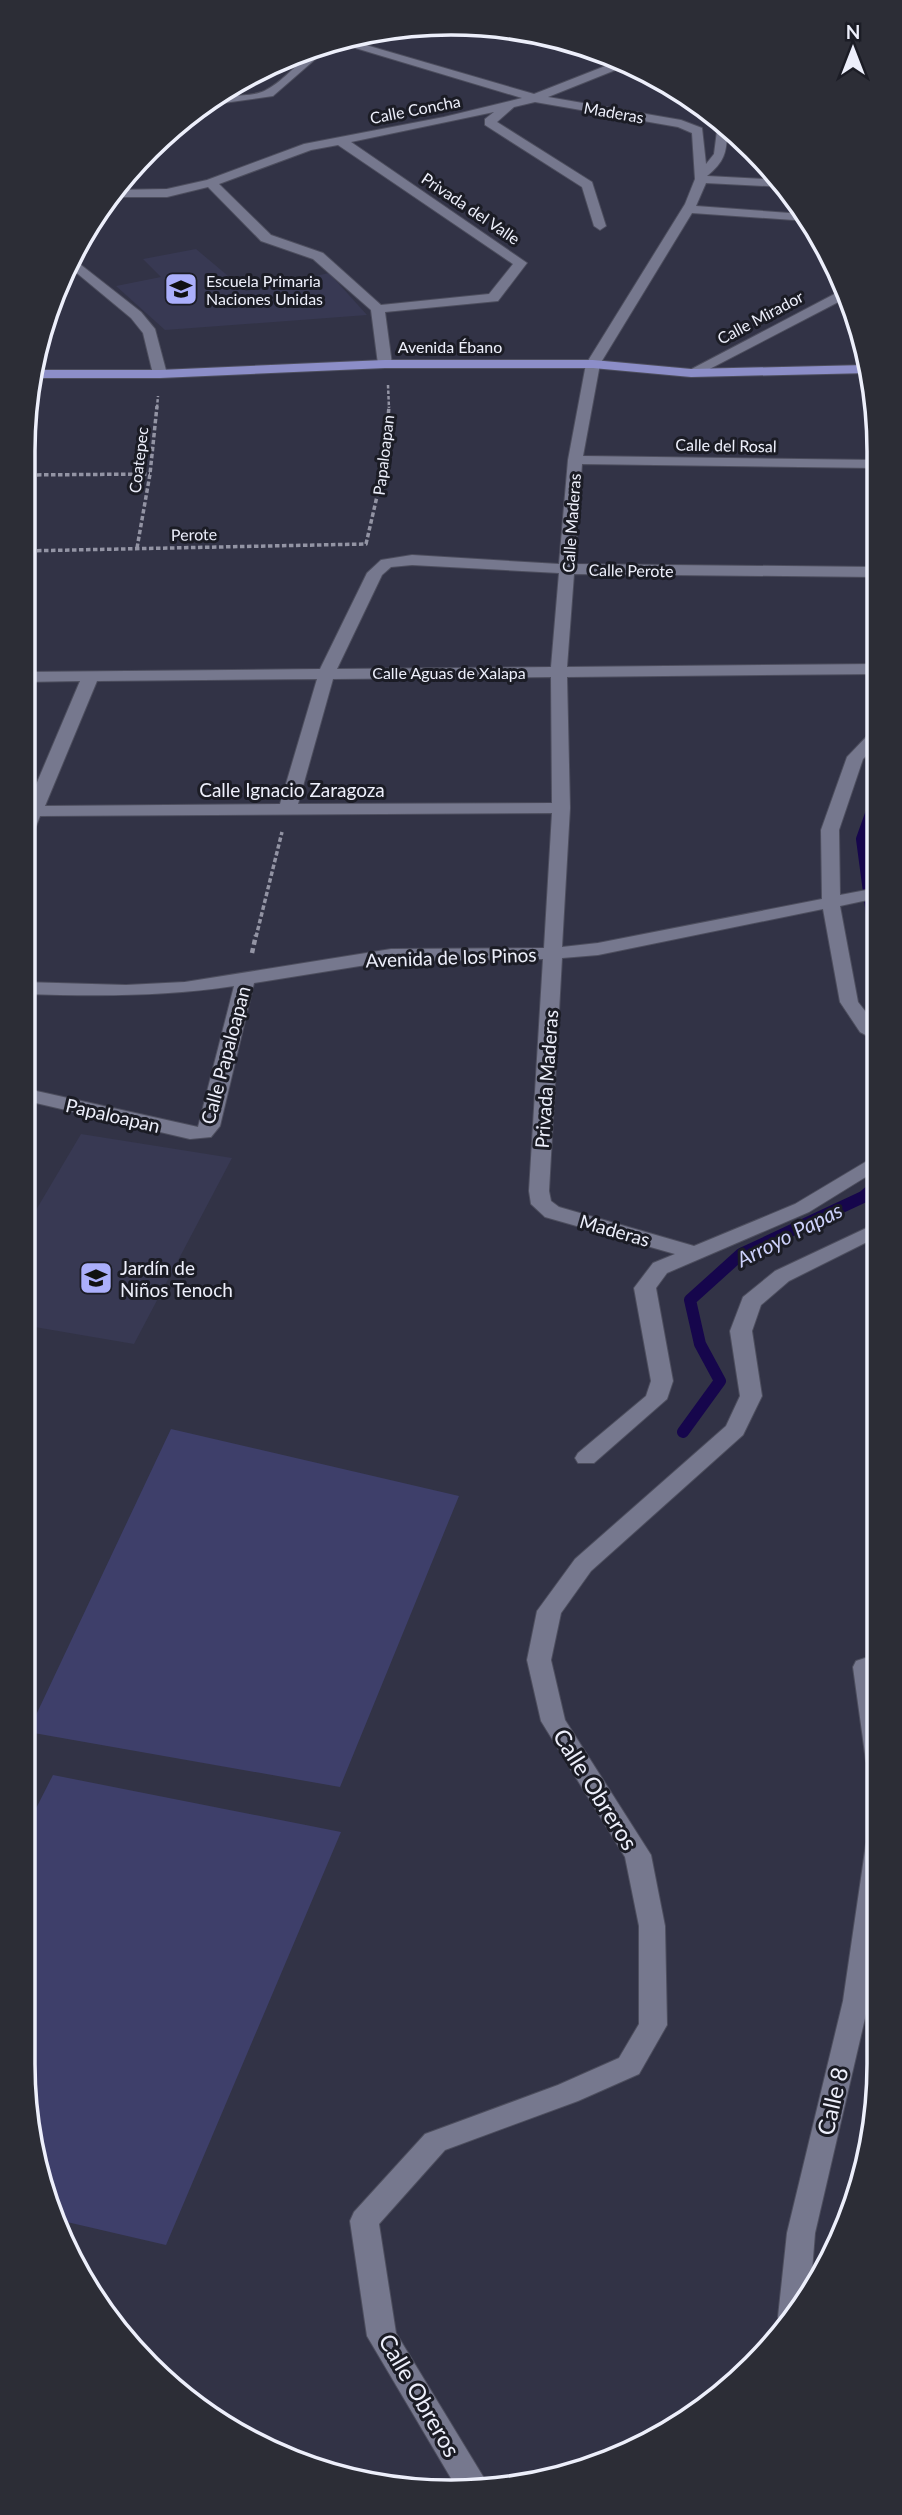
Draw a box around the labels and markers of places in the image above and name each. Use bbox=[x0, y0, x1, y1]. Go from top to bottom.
school or university icon: Escuela Primaria Naciones Unidas bbox=[162, 270, 200, 308]
place label: Escuela Primaria Naciones Unidas bbox=[206, 271, 323, 308]
place label: Jardín de Niños Tenoch bbox=[120, 1256, 233, 1301]
school or university icon: Jardín de Niños Tenoch bbox=[77, 1259, 115, 1297]

